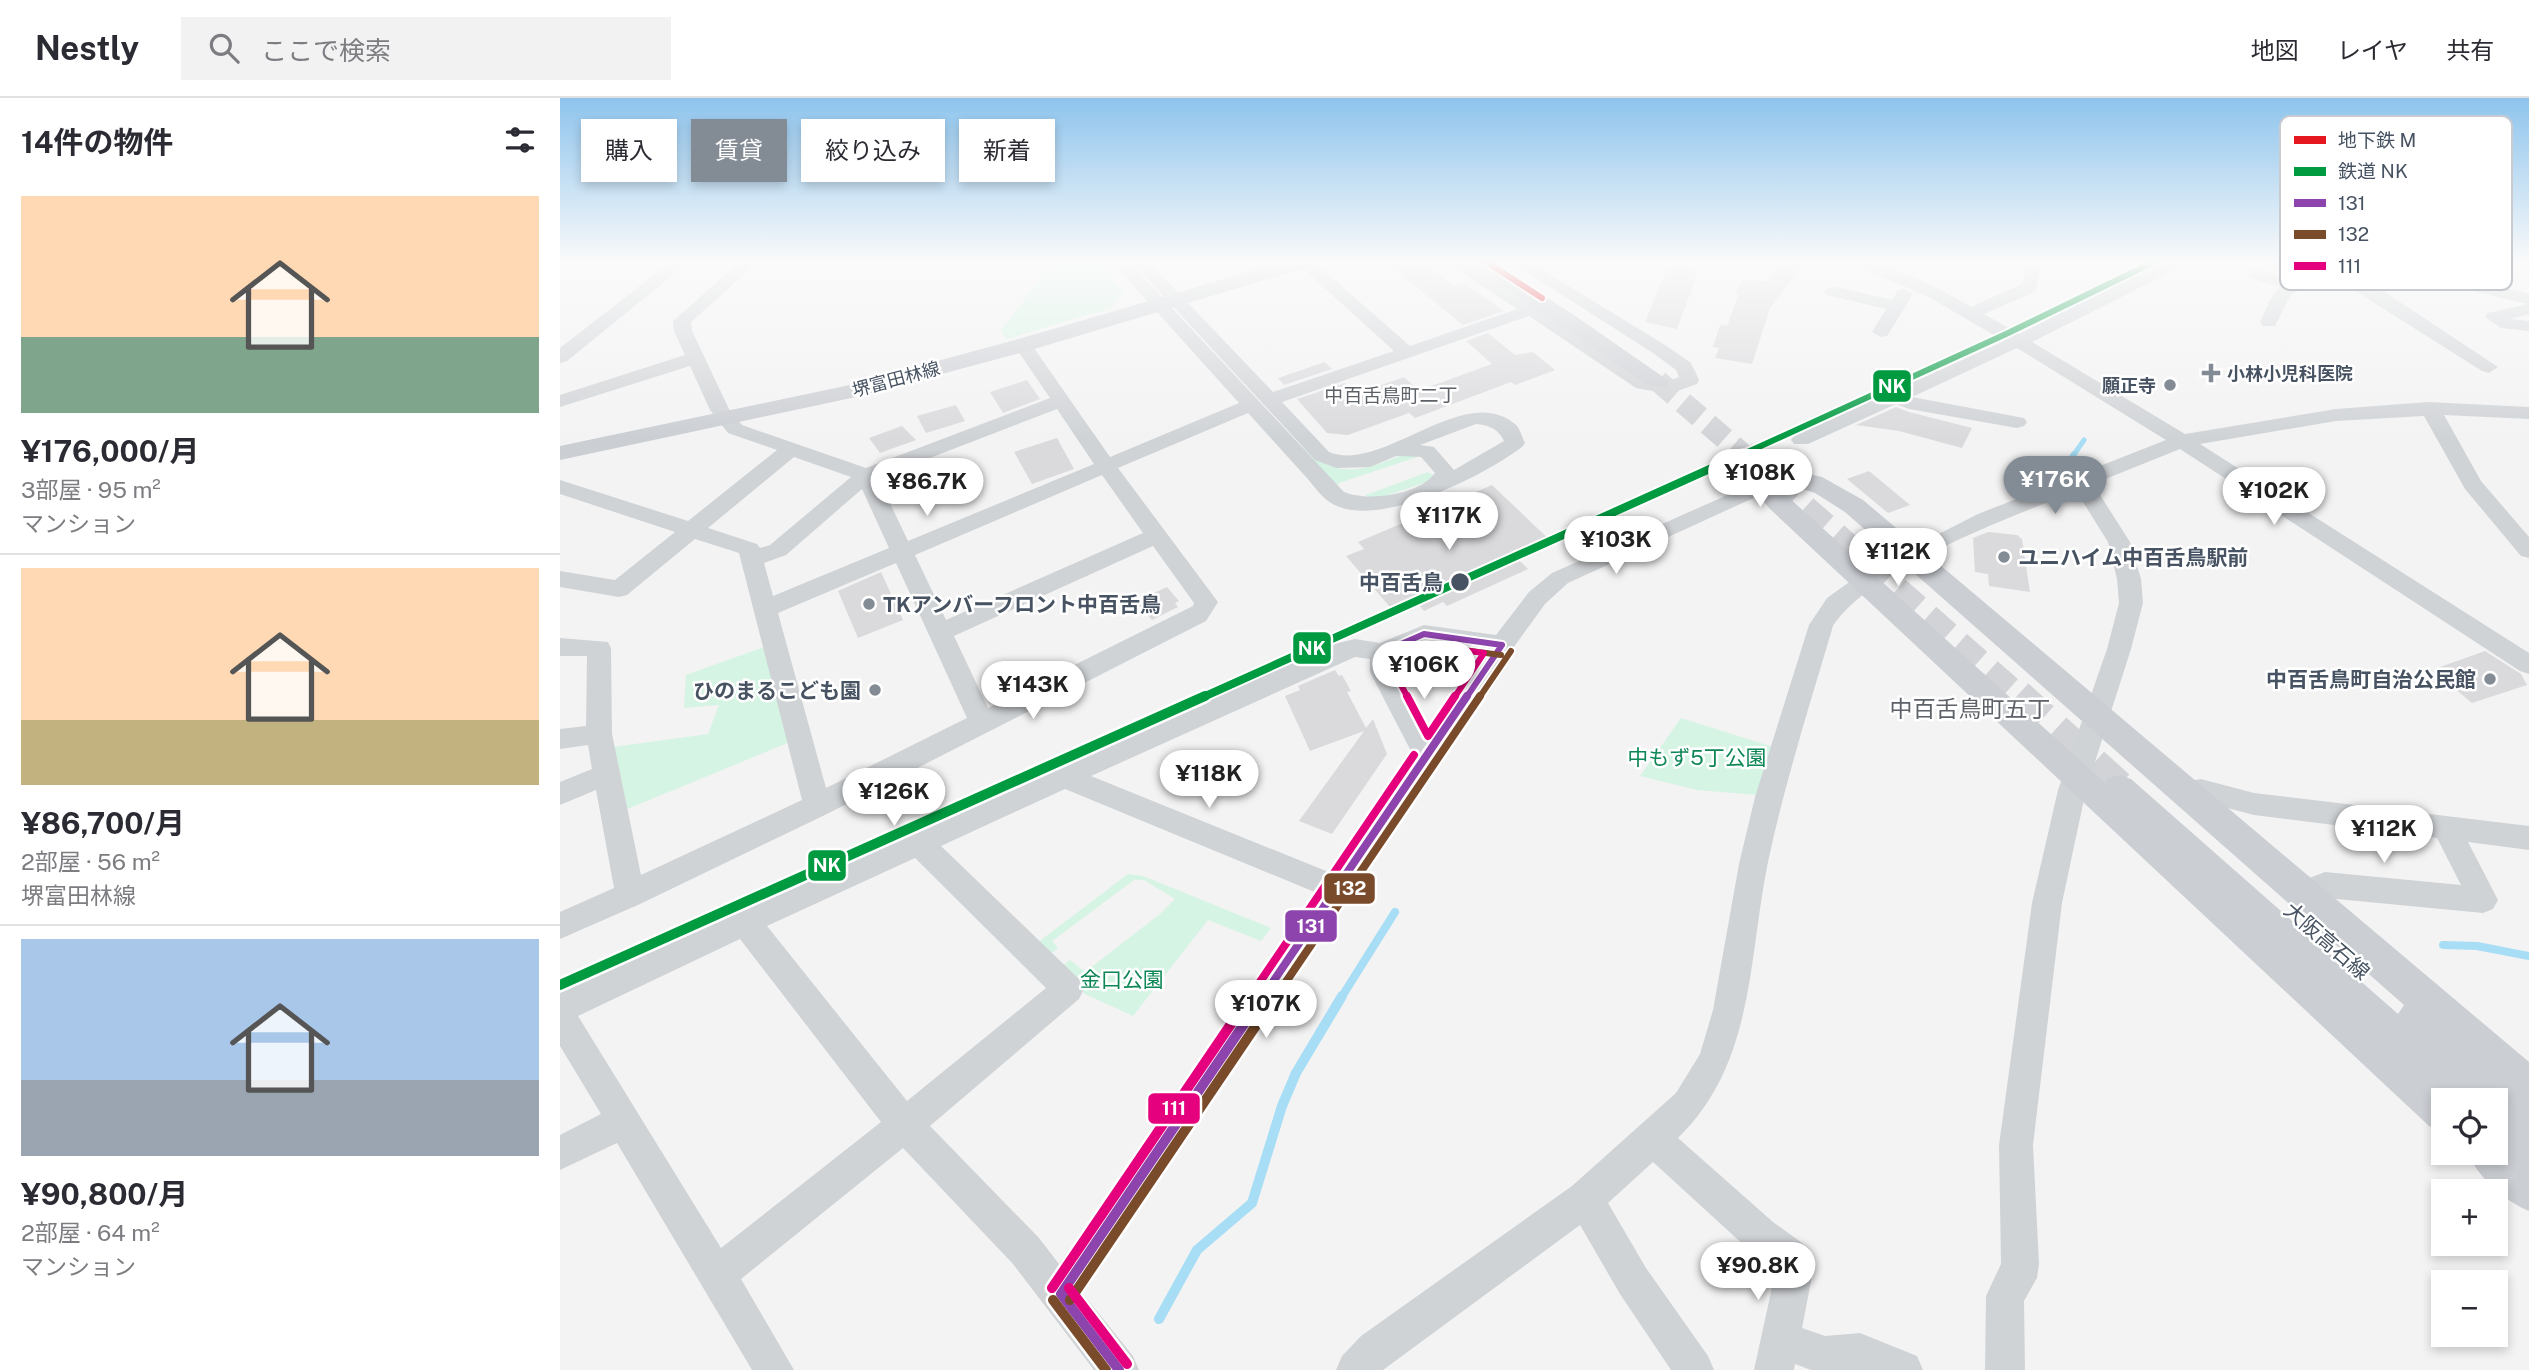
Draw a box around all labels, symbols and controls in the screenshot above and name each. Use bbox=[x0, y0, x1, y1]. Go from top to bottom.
search box bbox=[181, 17, 671, 80]
text: Nestly bbox=[35, 29, 139, 67]
icon: search bbox=[205, 29, 243, 67]
text: ここで検索 bbox=[261, 35, 391, 66]
text: 地図 bbox=[2251, 36, 2299, 64]
text: レイヤ bbox=[2337, 36, 2408, 64]
text: 共有 bbox=[2446, 36, 2494, 64]
legend bbox=[2280, 116, 2512, 290]
chip: 購入 bbox=[581, 119, 677, 182]
chip: 賃貸 bbox=[691, 119, 787, 182]
chip: 絞り込み bbox=[801, 119, 945, 182]
chip: 新着 bbox=[959, 119, 1055, 182]
icon: filters bbox=[501, 121, 539, 159]
text: 14件の物件 bbox=[21, 124, 174, 160]
text: 地下鉄 M bbox=[2338, 129, 2416, 151]
text: 鉄道 NK bbox=[2338, 160, 2408, 182]
text: 131 bbox=[2338, 192, 2365, 214]
text: 132 bbox=[2338, 223, 2369, 245]
icon: home bbox=[217, 242, 343, 368]
text: 111 bbox=[2338, 255, 2361, 277]
street label: 堺富田林線 bbox=[850, 357, 942, 401]
marker: 小林小児科医院 bbox=[2201, 363, 2221, 383]
place label: 小林小児科医院 bbox=[2227, 363, 2353, 384]
line badge: NK bbox=[1872, 369, 1912, 403]
text: NK bbox=[1878, 375, 1907, 397]
place label: 願正寺 bbox=[2102, 375, 2156, 396]
marker: 願正寺 bbox=[2162, 377, 2178, 393]
district label: 中百舌鳥町二丁 bbox=[1324, 384, 1458, 406]
text: ¥176,000/月 bbox=[21, 433, 199, 469]
pin: ¥108K bbox=[1711, 450, 1809, 509]
pin: ¥176K bbox=[2006, 456, 2104, 516]
pin: ¥86.7K bbox=[870, 458, 984, 518]
text: ¥108K bbox=[1724, 458, 1796, 485]
text: ¥176K bbox=[2020, 465, 2090, 492]
text: ¥86.7K bbox=[887, 467, 967, 494]
pin: ¥102K bbox=[2225, 468, 2323, 527]
text: 3部屋 · 95 m² bbox=[21, 476, 161, 503]
text: ¥102K bbox=[2239, 476, 2309, 503]
pin: ¥117K bbox=[1400, 492, 1498, 552]
text: ¥117K bbox=[1416, 501, 1482, 528]
text: マンション bbox=[21, 510, 136, 537]
pin: ¥103K bbox=[1567, 517, 1665, 576]
text: ¥103K bbox=[1580, 525, 1652, 552]
pin: ¥112K bbox=[1849, 528, 1947, 588]
text: ¥112K bbox=[1865, 537, 1931, 564]
place label: ユニハイム中百舌鳥駅前 bbox=[2018, 545, 2248, 570]
marker: ユニハイム中百舌鳥駅前 bbox=[1996, 549, 2012, 565]
place label: 中百舌鳥 bbox=[1359, 570, 1443, 595]
marker: 中百舌鳥 bbox=[1449, 571, 1471, 593]
place label: TKアンバーフロント中百舌鳥 bbox=[883, 592, 1161, 617]
marker: TKアンバーフロント中百舌鳥 bbox=[861, 596, 877, 612]
icon: home bbox=[217, 614, 343, 740]
line badge: NK bbox=[1292, 631, 1332, 665]
text: NK bbox=[1298, 637, 1327, 659]
pin: ¥106K bbox=[1375, 642, 1473, 701]
text: ¥106K bbox=[1388, 650, 1460, 677]
pin: ¥143K bbox=[984, 662, 1082, 721]
place label: 中百舌鳥町自治公民館 bbox=[2266, 667, 2476, 692]
text: ¥143K bbox=[997, 670, 1069, 697]
marker: 中百舌鳥町自治公民館 bbox=[2482, 671, 2498, 687]
place label: ひのまるこども園 bbox=[693, 678, 861, 703]
marker: ひのまるこども園 bbox=[867, 682, 883, 698]
district label: 中百舌鳥町五丁 bbox=[1890, 695, 2051, 722]
park label: 中もず5丁公園 bbox=[1627, 745, 1767, 770]
pin: ¥118K bbox=[1160, 750, 1258, 810]
text: ¥118K bbox=[1176, 759, 1242, 786]
pin: ¥126K bbox=[845, 768, 943, 828]
text: ¥126K bbox=[858, 777, 930, 804]
text: ¥86,700/月 bbox=[21, 805, 185, 841]
pin: ¥112K bbox=[2335, 806, 2433, 865]
text: ¥112K bbox=[2351, 814, 2417, 841]
text: 2部屋 · 56 m² bbox=[21, 848, 160, 875]
line badge: NK bbox=[807, 849, 847, 882]
text: NK bbox=[813, 854, 842, 876]
line badge: 132 bbox=[1323, 872, 1376, 905]
text: 132 bbox=[1334, 877, 1366, 899]
text: 堺富田林線 bbox=[21, 882, 136, 909]
street label: 大阪高石線 bbox=[2279, 897, 2375, 985]
line badge: 131 bbox=[1284, 909, 1338, 943]
text: 131 bbox=[1297, 915, 1325, 937]
park label: 金口公園 bbox=[1080, 967, 1164, 992]
pin: ¥107K bbox=[1217, 981, 1315, 1040]
icon: home bbox=[217, 985, 343, 1111]
text: ¥107K bbox=[1231, 989, 1301, 1016]
map controls bbox=[2431, 1088, 2508, 1347]
button: locate bbox=[2431, 1088, 2508, 1165]
line badge: 111 bbox=[1147, 1092, 1201, 1125]
text: 111 bbox=[1162, 1097, 1186, 1119]
text: ¥90,800/月 bbox=[21, 1176, 188, 1212]
button: + bbox=[2431, 1179, 2508, 1256]
text: 2部屋 · 64 m² bbox=[21, 1219, 160, 1246]
pin: ¥90.8K bbox=[1701, 1242, 1815, 1302]
text: ¥90.8K bbox=[1716, 1251, 1800, 1278]
text: マンション bbox=[21, 1253, 136, 1280]
button: − bbox=[2431, 1270, 2508, 1347]

